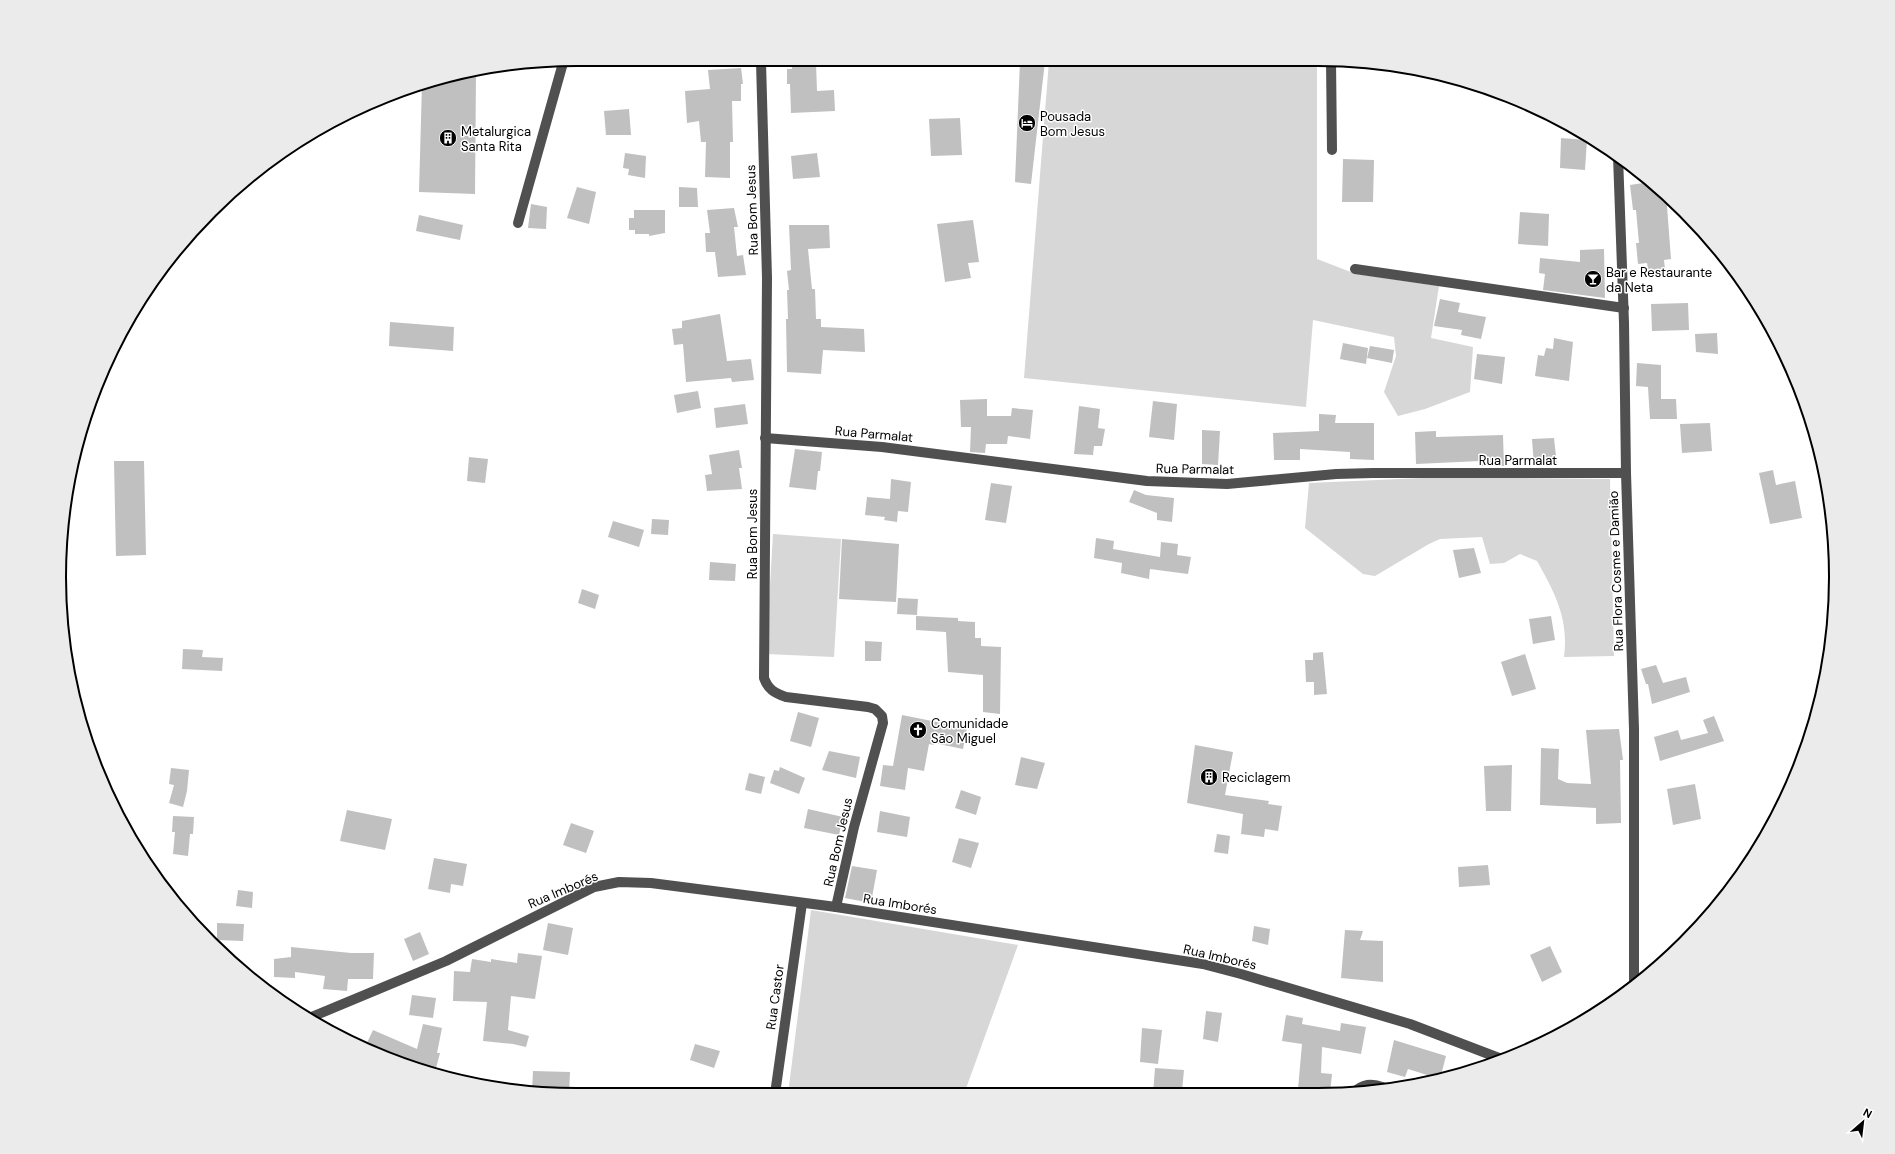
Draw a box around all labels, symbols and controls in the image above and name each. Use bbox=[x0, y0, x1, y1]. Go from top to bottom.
place label: Pousada Bom Jesus bbox=[1040, 108, 1105, 140]
hotel icon: Pousada Bom Jesus bbox=[1017, 113, 1037, 133]
place label: Metalurgica Santa Rita bbox=[461, 123, 531, 155]
building icon: Metalurgica Santa Rita bbox=[438, 128, 458, 148]
street label: Rua Bom Jesus bbox=[742, 164, 762, 256]
place label: Bar e Restaurante da Neta bbox=[1606, 264, 1712, 296]
bar icon: Bar e Restaurante da Neta bbox=[1583, 269, 1603, 289]
street label: Rua Parmalat bbox=[834, 422, 914, 446]
street label: Rua Parmalat bbox=[1479, 452, 1557, 469]
street label: Rua Parmalat bbox=[1156, 460, 1234, 478]
street label: Rua Bom Jesus bbox=[744, 489, 761, 579]
street label: Rua Flora Cosme e Damião bbox=[1605, 490, 1627, 652]
place label: Comunidade São Miguel bbox=[931, 715, 1008, 747]
church icon: Comunidade São Miguel bbox=[908, 720, 928, 740]
building icon: Reciclagem bbox=[1199, 767, 1219, 787]
place label: Reciclagem bbox=[1222, 769, 1291, 786]
street label: Rua Bom Jesus bbox=[820, 796, 856, 888]
street label: Rua Imborés bbox=[525, 868, 601, 912]
street label: Rua Imborés bbox=[862, 890, 938, 918]
street label: Rua Imborés bbox=[1182, 940, 1258, 974]
street label: Rua Castor bbox=[762, 963, 788, 1031]
north arrow bbox=[1843, 1102, 1883, 1142]
text: N bbox=[1861, 1105, 1875, 1121]

